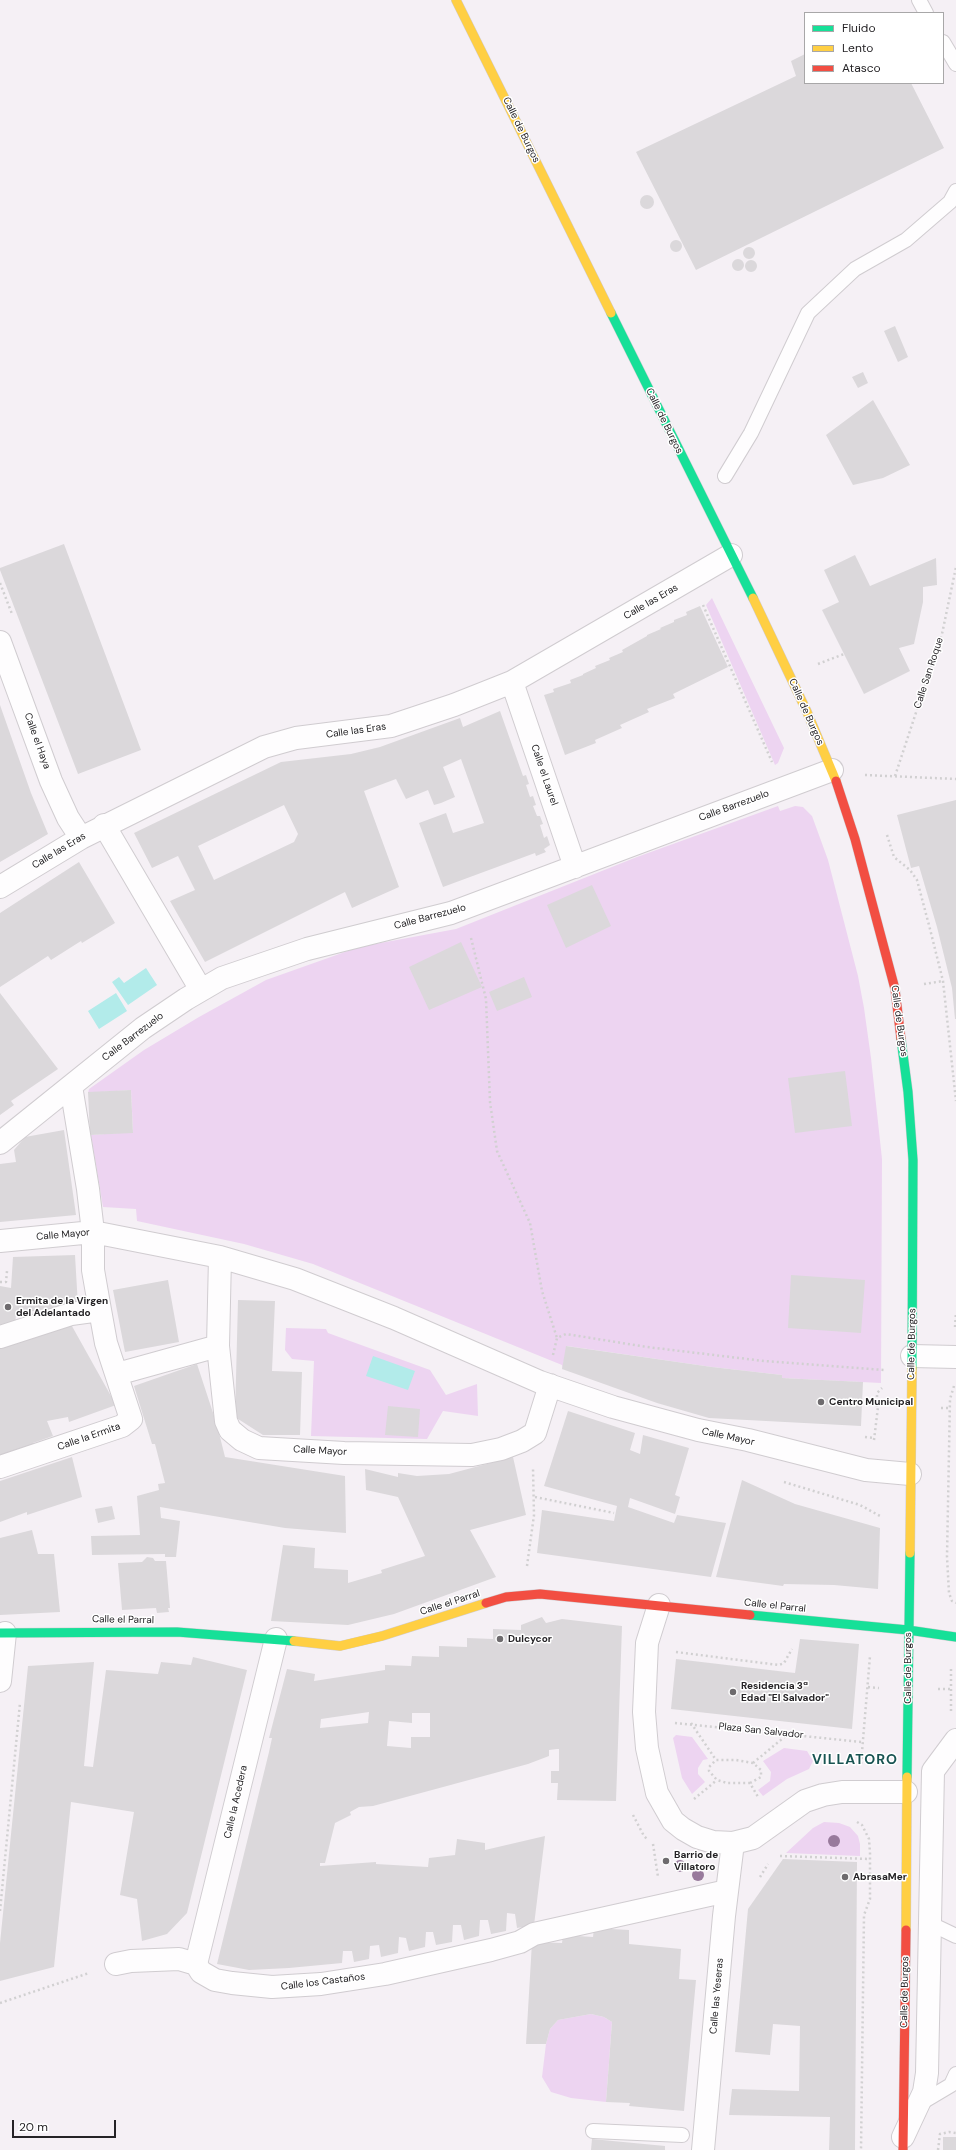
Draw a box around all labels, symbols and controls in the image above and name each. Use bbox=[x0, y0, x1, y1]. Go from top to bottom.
legend bbox=[804, 12, 944, 84]
text: Fluido bbox=[842, 20, 876, 36]
text: Lento bbox=[842, 40, 873, 56]
text: Atasco bbox=[842, 60, 881, 76]
street label: Calle de Burgos bbox=[500, 95, 542, 165]
street label: Calle de Burgos bbox=[643, 386, 685, 456]
street label: Calle las Eras bbox=[622, 582, 680, 622]
street label: Calle San Roque bbox=[912, 636, 946, 710]
street label: Calle de Burgos bbox=[786, 677, 826, 747]
street label: Calle el Haya bbox=[21, 711, 53, 771]
street label: Calle las Eras bbox=[325, 721, 387, 741]
street label: Calle el Laurel bbox=[528, 743, 560, 807]
street label: Calle Barrezuelo bbox=[697, 788, 771, 824]
street label: Calle las Eras bbox=[30, 830, 88, 872]
street label: Calle Barrezuelo bbox=[393, 902, 467, 932]
street label: Calle de Burgos bbox=[888, 985, 910, 1057]
street label: Calle Barrezuelo bbox=[100, 1010, 166, 1064]
street label: Calle Mayor bbox=[36, 1227, 90, 1243]
place label: Ermita de la Virgen del Adelantado bbox=[16, 1295, 108, 1318]
marker: Ermita de la Virgen del Adelantado bbox=[3, 1302, 13, 1312]
street label: Calle de Burgos bbox=[905, 1308, 919, 1380]
place label: Centro Municipal bbox=[829, 1396, 913, 1408]
marker: Centro Municipal bbox=[816, 1397, 826, 1407]
street label: Calle la Ermita bbox=[56, 1421, 122, 1453]
street label: Calle Mayor bbox=[700, 1426, 756, 1448]
street label: Calle Mayor bbox=[293, 1444, 347, 1458]
street label: Calle el Parral bbox=[419, 1588, 481, 1618]
street label: Calle el Parral bbox=[744, 1597, 806, 1615]
street label: Calle el Parral bbox=[92, 1613, 154, 1627]
street label: Calle de Burgos bbox=[902, 1632, 914, 1704]
place label: Dulcycor bbox=[508, 1633, 552, 1645]
marker: Dulcycor bbox=[495, 1634, 505, 1644]
place label: Residencia 3ª Edad "El Salvador" bbox=[741, 1680, 829, 1704]
marker: Residencia 3ª Edad "El Salvador" bbox=[728, 1687, 738, 1697]
street label: Plaza San Salvador bbox=[718, 1721, 804, 1741]
district label: VILLATORO bbox=[812, 1752, 898, 1768]
street label: Calle la Acedera bbox=[222, 1764, 250, 1840]
place label: Barrio de Villatoro bbox=[674, 1849, 718, 1872]
marker: Barrio de Villatoro bbox=[661, 1856, 671, 1866]
place label: AbrasaMer bbox=[853, 1871, 907, 1883]
marker: AbrasaMer bbox=[840, 1872, 850, 1882]
street label: Calle de Burgos bbox=[898, 1956, 912, 2028]
street label: Calle las Yeseras bbox=[708, 1958, 726, 2034]
street label: Calle los Castaños bbox=[280, 1971, 366, 1993]
scale bar bbox=[14, 2112, 118, 2138]
text: 20 m bbox=[19, 2119, 48, 2135]

